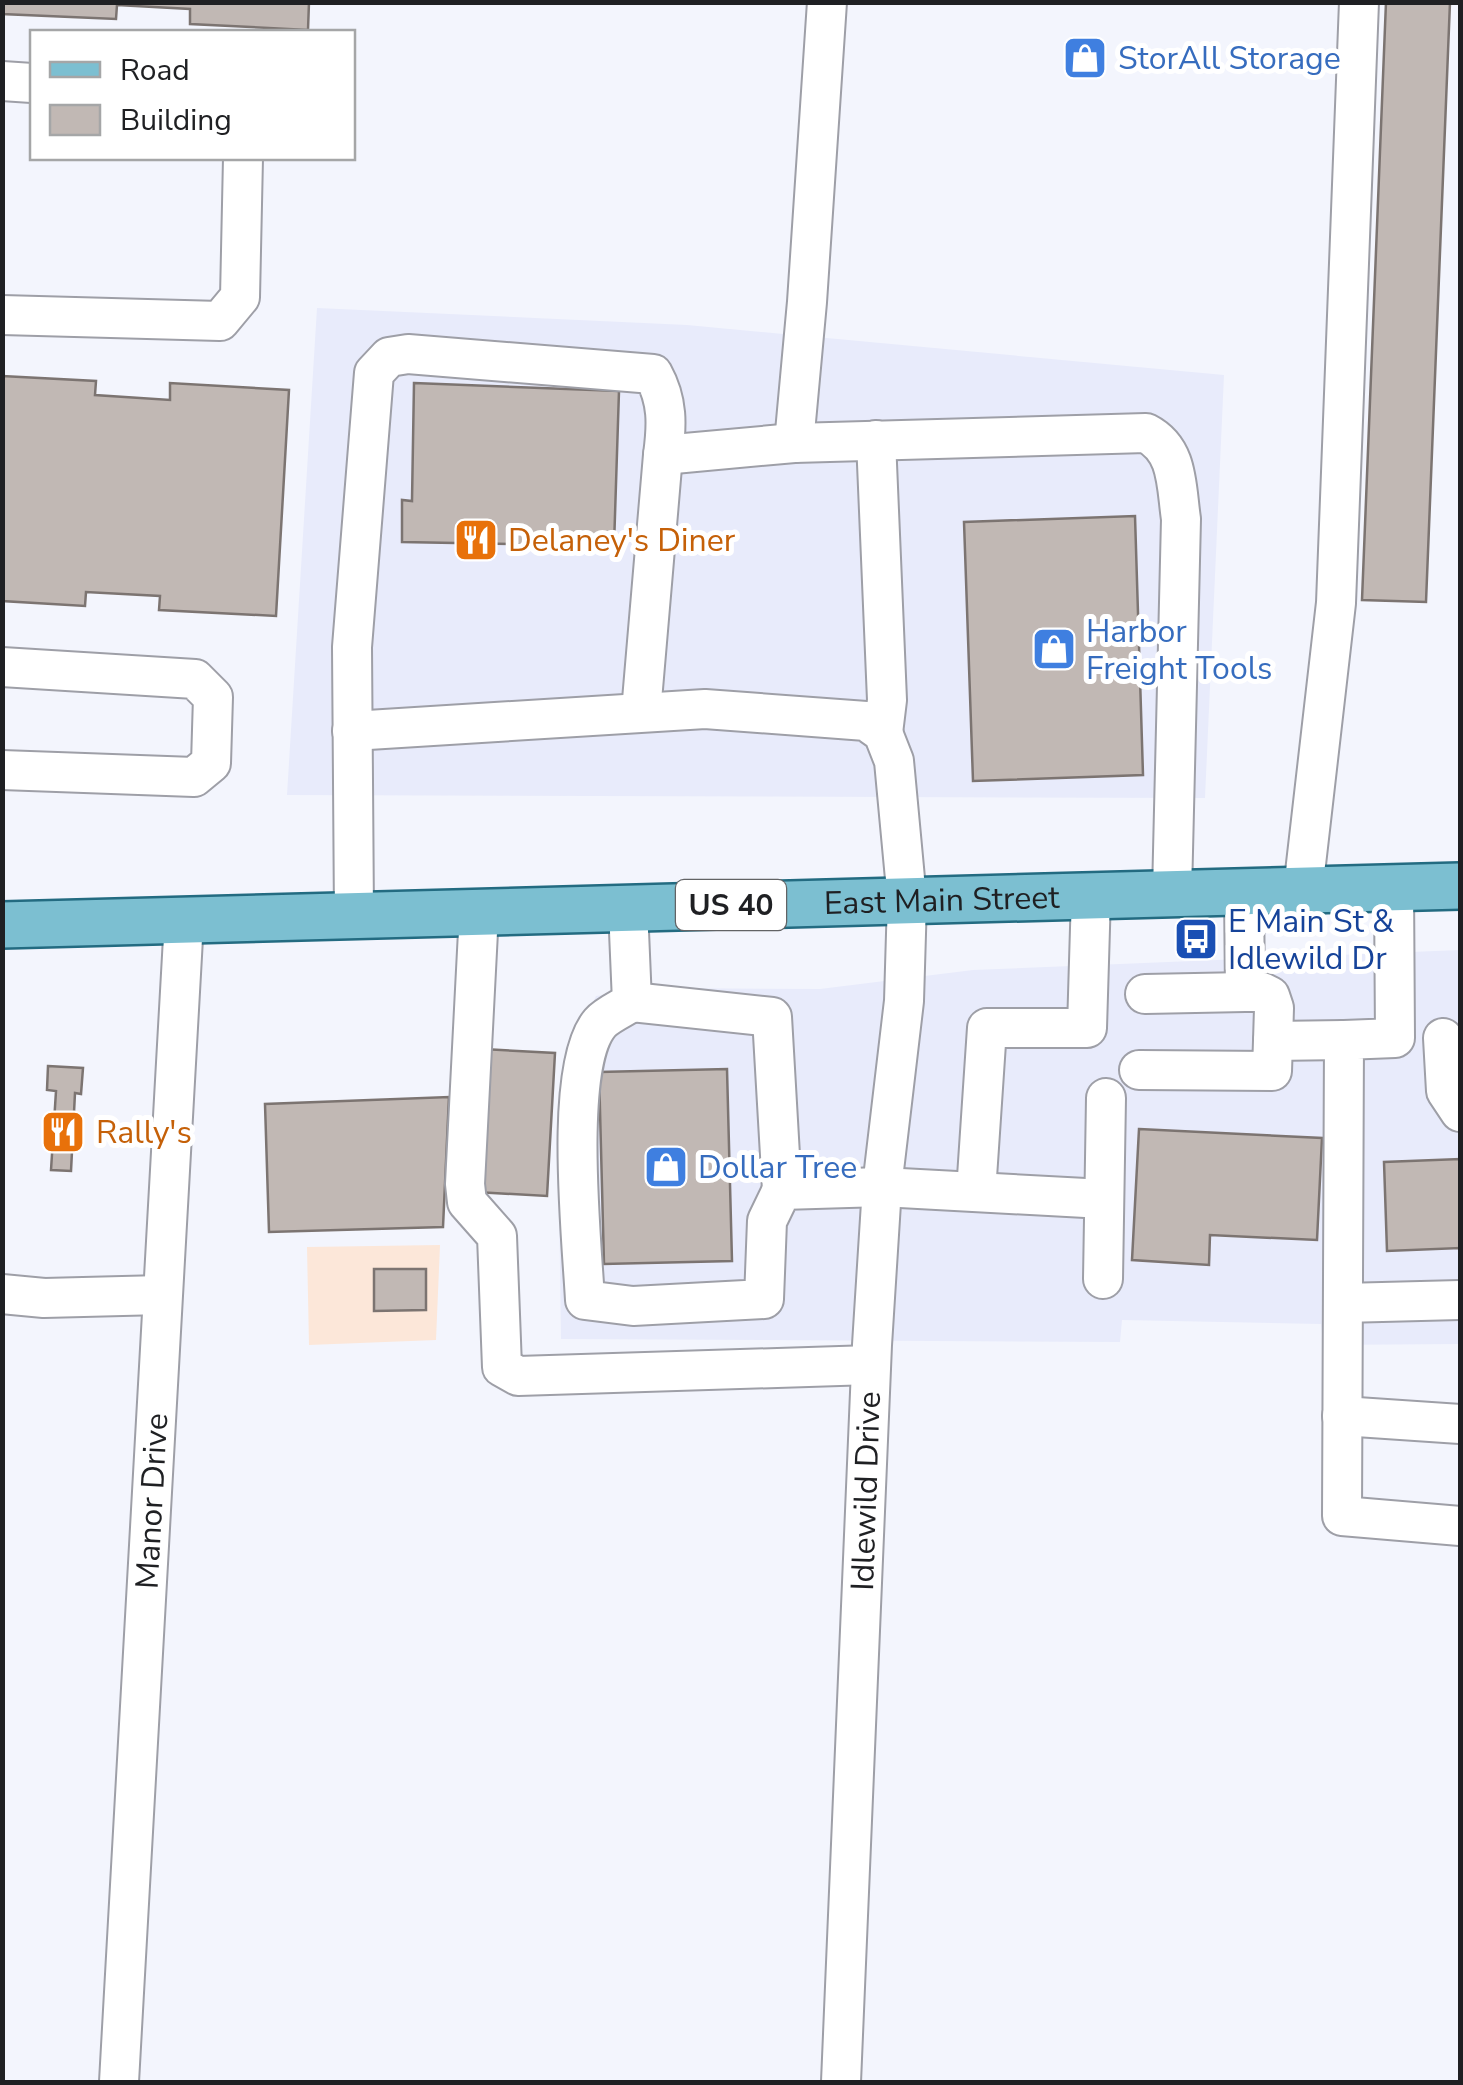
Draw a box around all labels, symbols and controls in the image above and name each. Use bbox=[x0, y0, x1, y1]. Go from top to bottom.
legend bbox=[30, 30, 355, 160]
shop icon: StorAll Storage bbox=[1062, 35, 1108, 81]
place label: StorAll Storage bbox=[1118, 37, 1341, 80]
text: Road bbox=[120, 50, 190, 91]
text: Building bbox=[120, 100, 232, 141]
restaurant icon: Delaney's Diner bbox=[453, 517, 499, 563]
place label: Delaney's Diner bbox=[508, 519, 736, 562]
place label: Harbor Freight Tools bbox=[1086, 610, 1272, 690]
shop icon: Harbor Freight Tools bbox=[1031, 626, 1077, 672]
street label: East Main Street bbox=[823, 875, 1061, 925]
road number: US 40 bbox=[676, 880, 786, 930]
place label: E Main St & Idlewild Dr bbox=[1228, 900, 1394, 980]
bus stop icon: E Main St & Idlewild Dr bbox=[1173, 916, 1219, 962]
restaurant icon: Rally's bbox=[40, 1109, 86, 1155]
place label: Rally's bbox=[96, 1111, 192, 1154]
shop icon: Dollar Tree bbox=[643, 1144, 689, 1190]
place label: Dollar Tree bbox=[698, 1146, 857, 1189]
street label: Idlewild Drive bbox=[841, 1391, 891, 1591]
street label: Manor Drive bbox=[125, 1412, 178, 1590]

